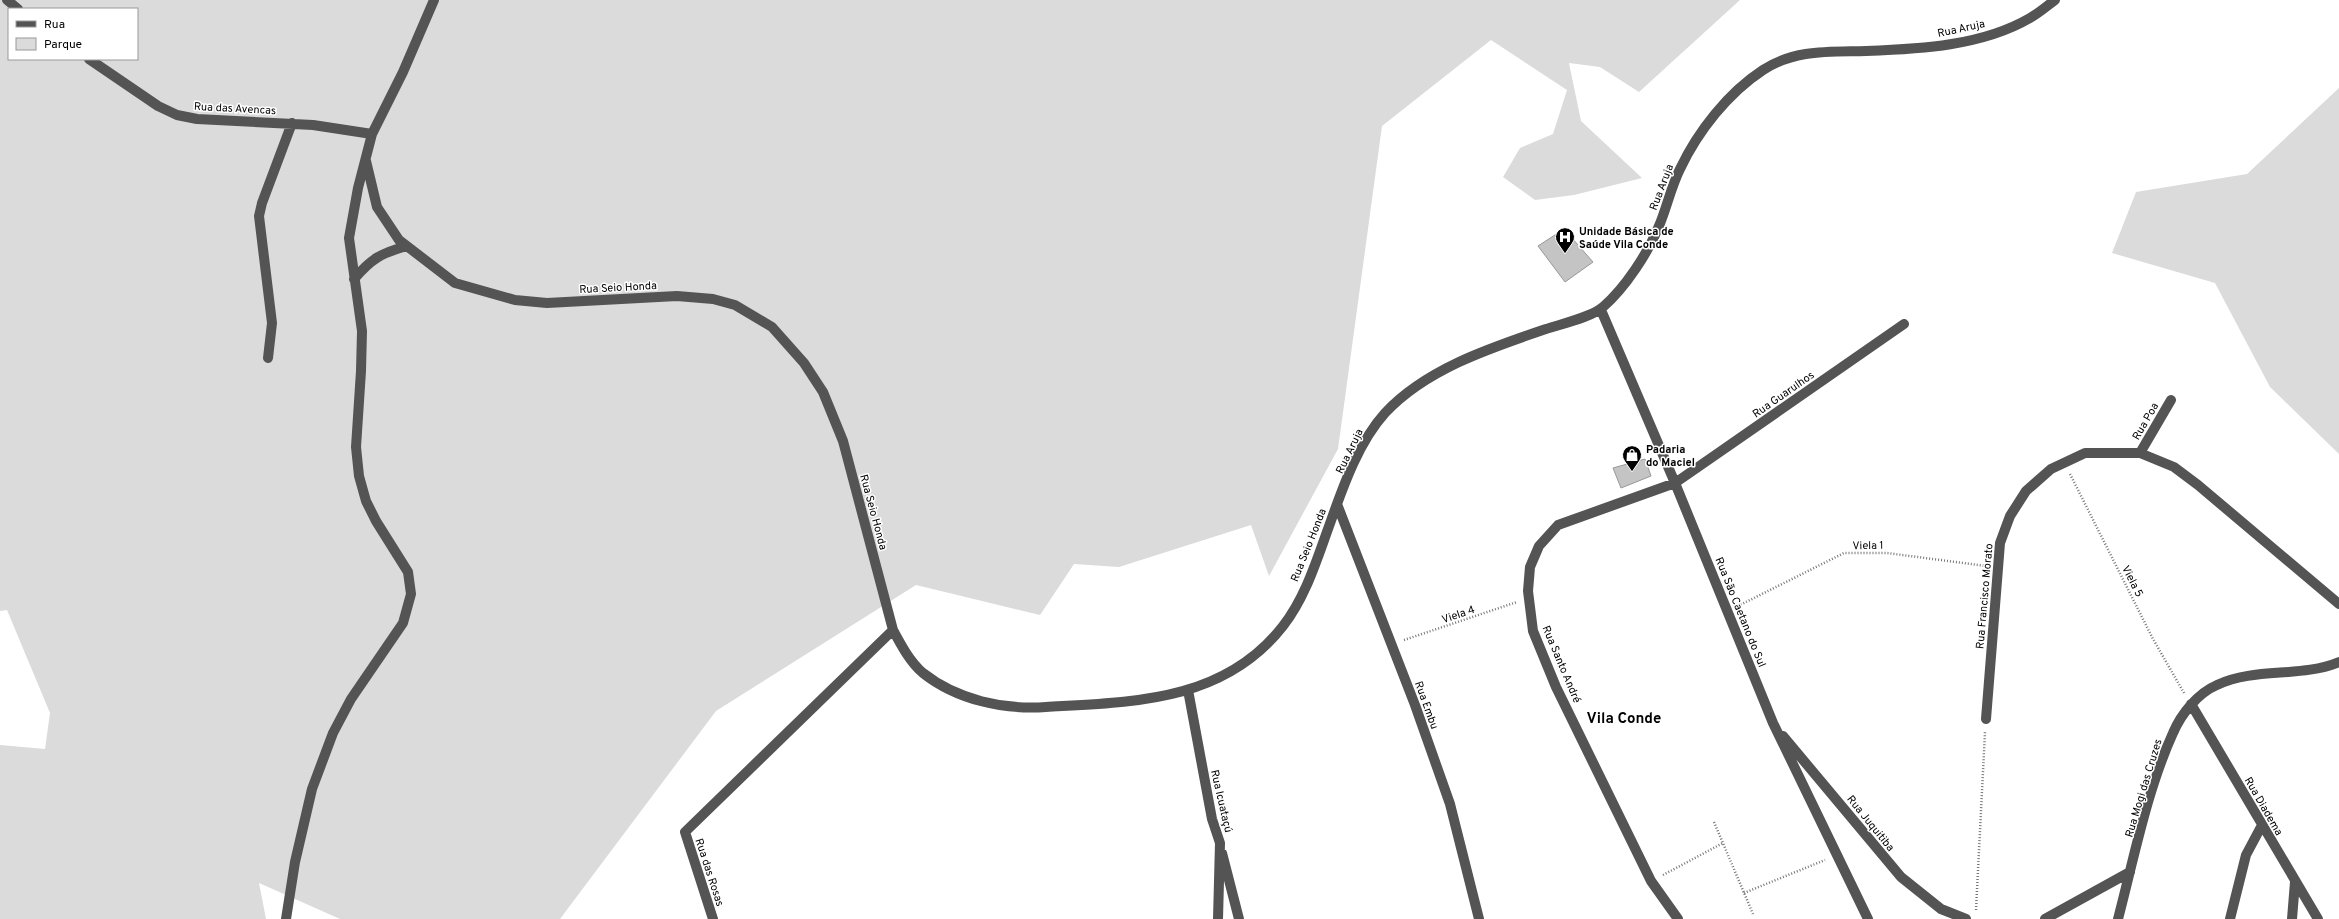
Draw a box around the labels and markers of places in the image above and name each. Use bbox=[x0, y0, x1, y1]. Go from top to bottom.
place label: Unidade Básica de Saúde Vila Conde bbox=[1579, 225, 1674, 252]
hospital icon: Unidade Básica de Saúde Vila Conde bbox=[1554, 226, 1576, 254]
place label: Padaria do Maciel bbox=[1646, 443, 1695, 470]
shop icon: Padaria do Maciel bbox=[1621, 444, 1643, 472]

